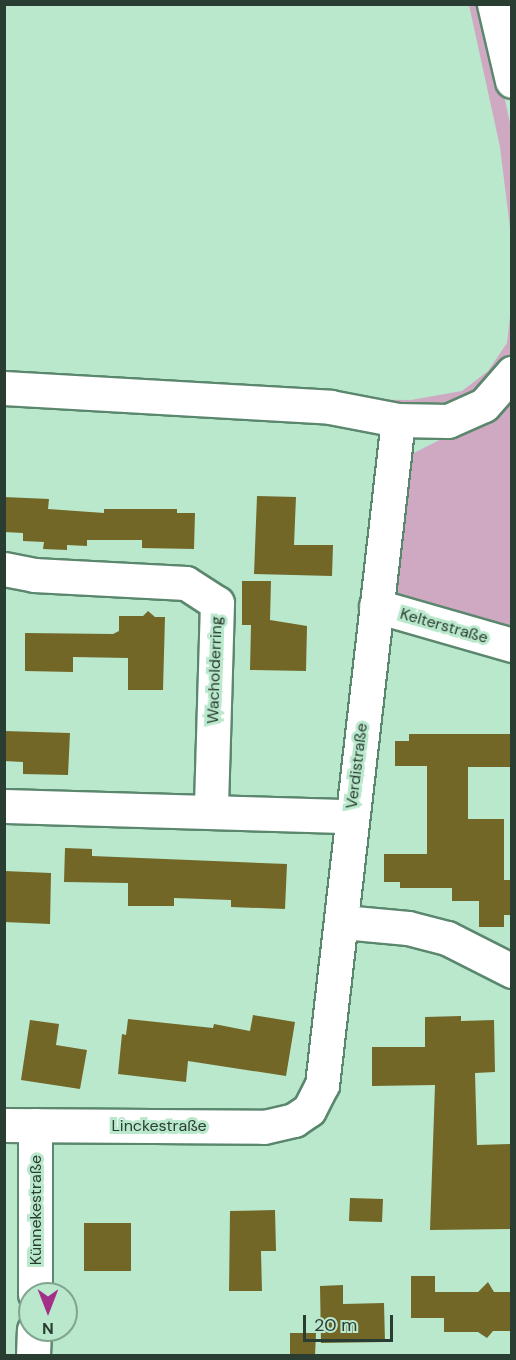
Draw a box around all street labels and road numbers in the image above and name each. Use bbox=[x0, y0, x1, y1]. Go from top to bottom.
street label: Kelterstraße bbox=[398, 604, 490, 648]
street label: Wacholderring bbox=[204, 616, 226, 724]
street label: Verdistraße bbox=[342, 722, 372, 810]
street label: Linckestraße bbox=[111, 1116, 207, 1136]
street label: Künnekestraße bbox=[26, 1155, 46, 1265]

